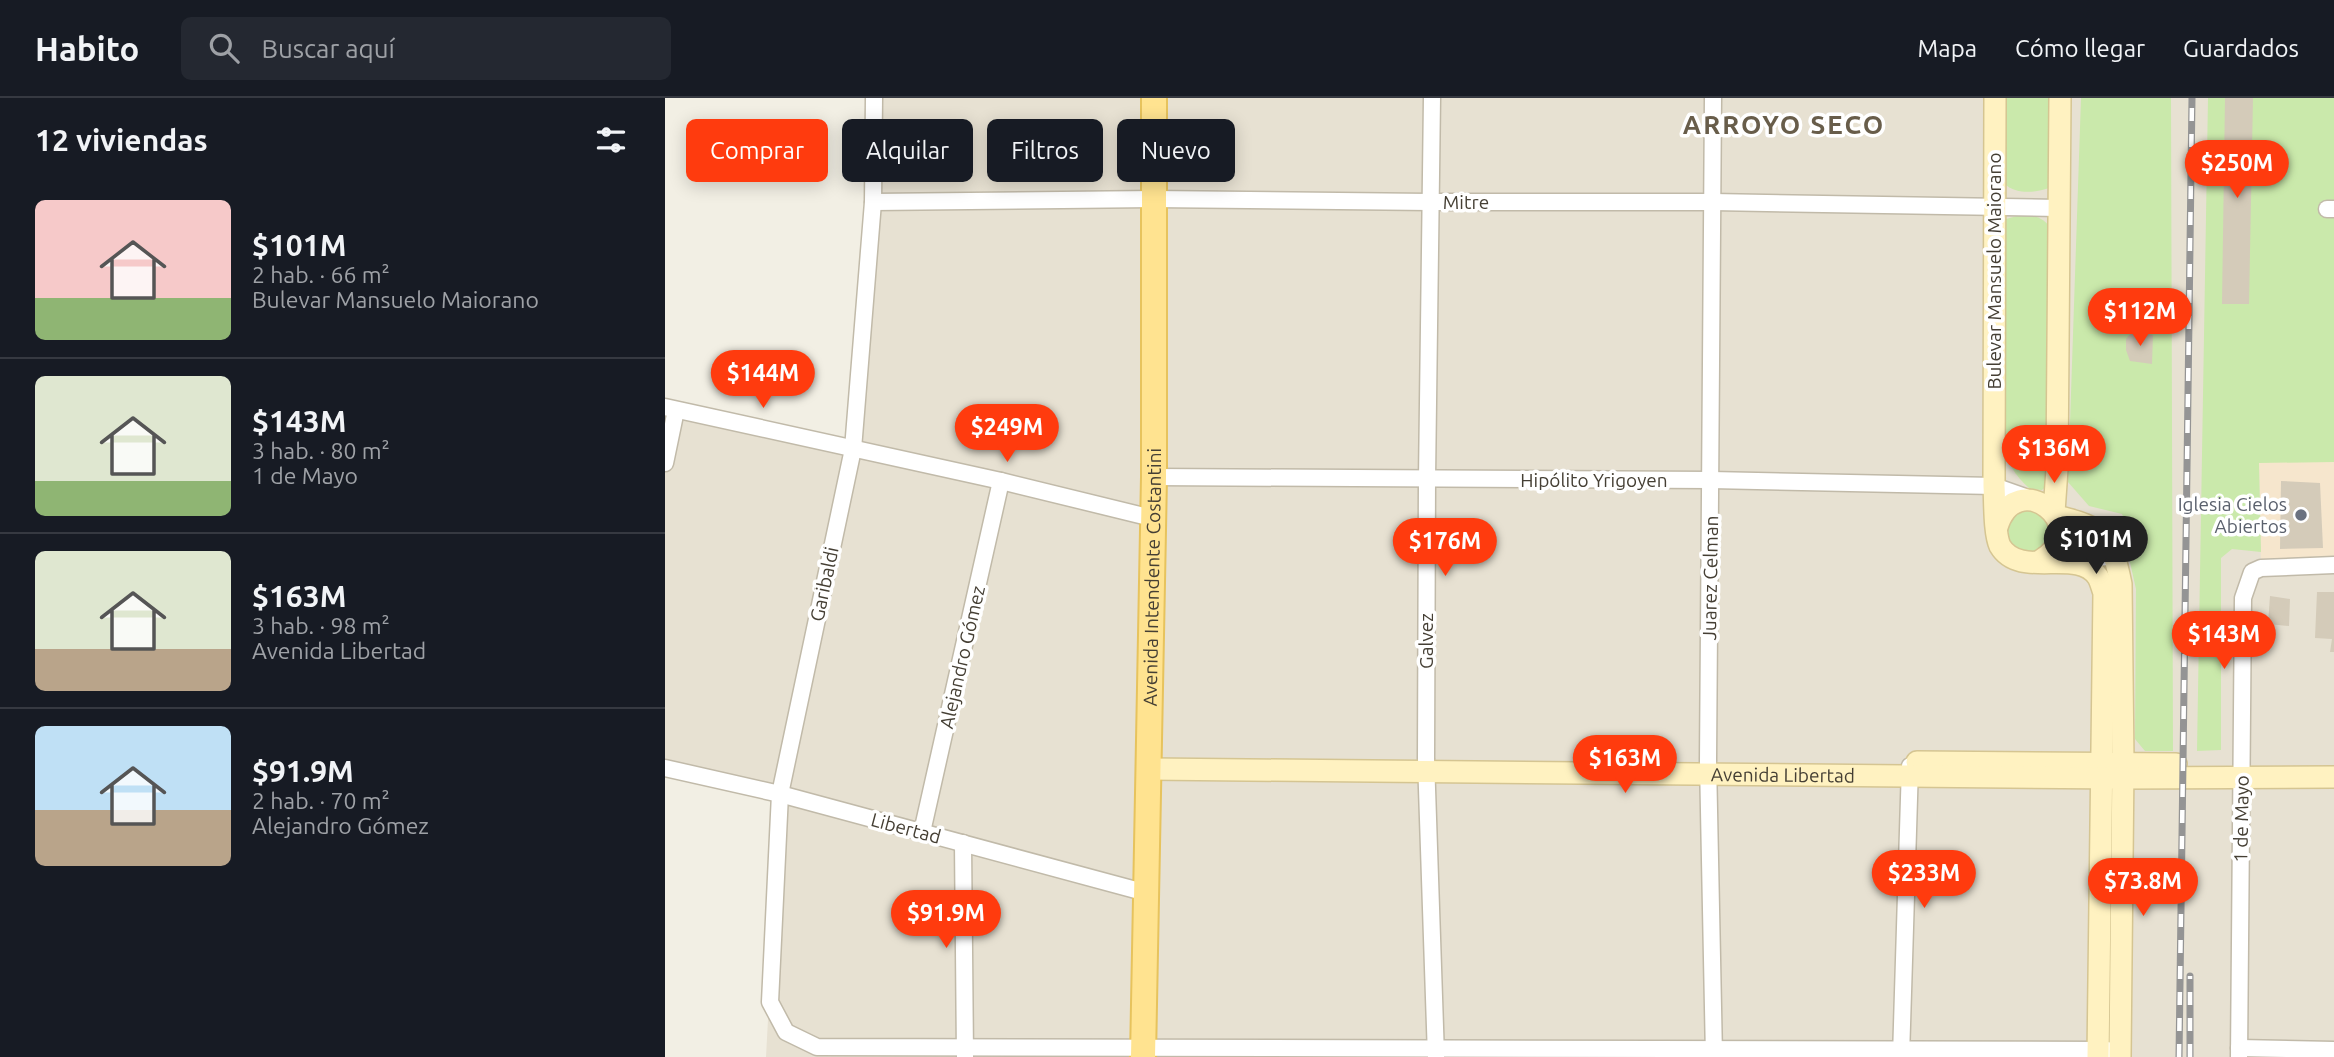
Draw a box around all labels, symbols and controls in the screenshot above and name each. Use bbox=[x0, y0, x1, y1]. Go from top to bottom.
search box bbox=[181, 17, 671, 80]
icon: search bbox=[205, 29, 243, 67]
text: Habito bbox=[35, 30, 139, 67]
text: Buscar aquí bbox=[261, 34, 395, 63]
text: Mapa bbox=[1917, 35, 1977, 62]
text: Cómo llegar bbox=[2015, 35, 2145, 62]
text: Guardados bbox=[2183, 35, 2299, 62]
district label: ARROYO SECO bbox=[1683, 110, 1885, 139]
chip: Comprar bbox=[686, 119, 828, 182]
chip: Alquilar bbox=[842, 119, 973, 182]
chip: Filtros bbox=[987, 119, 1103, 182]
chip: Nuevo bbox=[1117, 119, 1235, 182]
icon: filters bbox=[592, 121, 630, 159]
text: 12 viviendas bbox=[35, 123, 208, 157]
pin: $250M bbox=[2188, 140, 2286, 200]
text: $250M bbox=[2201, 150, 2273, 175]
street label: Bulevar Mansuelo Maiorano bbox=[1983, 152, 2005, 390]
street label: Mitre bbox=[1443, 191, 1489, 213]
icon: home bbox=[91, 228, 175, 312]
text: $101M bbox=[252, 228, 346, 262]
text: 2 hab. · 66 m² bbox=[252, 262, 390, 287]
text: Bulevar Mansuelo Maiorano bbox=[252, 287, 539, 312]
pin: $112M bbox=[2091, 288, 2189, 348]
text: $112M bbox=[2104, 298, 2176, 323]
pin: $144M bbox=[714, 350, 812, 410]
text: $144M bbox=[727, 360, 799, 385]
icon: home bbox=[91, 404, 175, 488]
text: $143M bbox=[252, 404, 346, 438]
pin: $249M bbox=[958, 404, 1056, 464]
text: $249M bbox=[971, 414, 1043, 439]
pin: $136M bbox=[2005, 426, 2103, 485]
text: $136M bbox=[2018, 435, 2090, 460]
text: 3 hab. · 80 m² bbox=[252, 438, 390, 463]
street label: Avenida Intendente Costantini bbox=[1139, 448, 1165, 707]
text: 1 de Mayo bbox=[252, 463, 358, 488]
street label: Hipólito Yrigoyen bbox=[1520, 469, 1668, 491]
place label: Iglesia Cielos Abiertos bbox=[2178, 493, 2287, 537]
marker: Iglesia Cielos Abiertos bbox=[2293, 507, 2309, 523]
street label: Juarez Celman bbox=[1698, 515, 1722, 641]
pin: $101M bbox=[2047, 517, 2145, 576]
pin: $176M bbox=[1396, 518, 1494, 578]
text: $101M bbox=[2060, 526, 2132, 551]
text: $176M bbox=[1409, 528, 1481, 553]
street label: Garibaldi bbox=[805, 545, 843, 623]
icon: home bbox=[91, 579, 175, 663]
text: $163M bbox=[252, 579, 346, 613]
street label: Alejandro Gómez bbox=[935, 583, 989, 731]
pin: $143M bbox=[2175, 612, 2273, 671]
text: 3 hab. · 98 m² bbox=[252, 613, 390, 638]
street label: Galvez bbox=[1415, 613, 1437, 669]
text: $143M bbox=[2188, 621, 2260, 646]
text: Avenida Libertad bbox=[252, 638, 426, 663]
pin: $163M bbox=[1576, 736, 1674, 795]
text: $163M bbox=[1589, 745, 1661, 770]
icon: home bbox=[91, 754, 175, 838]
text: $91.9M bbox=[252, 754, 354, 788]
street label: Avenida Libertad bbox=[1711, 763, 1855, 787]
street label: 1 de Mayo bbox=[2229, 775, 2253, 863]
text: 2 hab. · 70 m² bbox=[252, 788, 390, 813]
street label: Libertad bbox=[869, 808, 943, 848]
text: Alejandro Gómez bbox=[252, 813, 429, 838]
pin: $233M bbox=[1875, 850, 1973, 910]
pin: $73.8M bbox=[2086, 858, 2200, 918]
text: $233M bbox=[1888, 860, 1960, 885]
text: $73.8M bbox=[2104, 868, 2182, 893]
pin: $91.9M bbox=[889, 890, 1003, 950]
text: $91.9M bbox=[907, 900, 985, 925]

